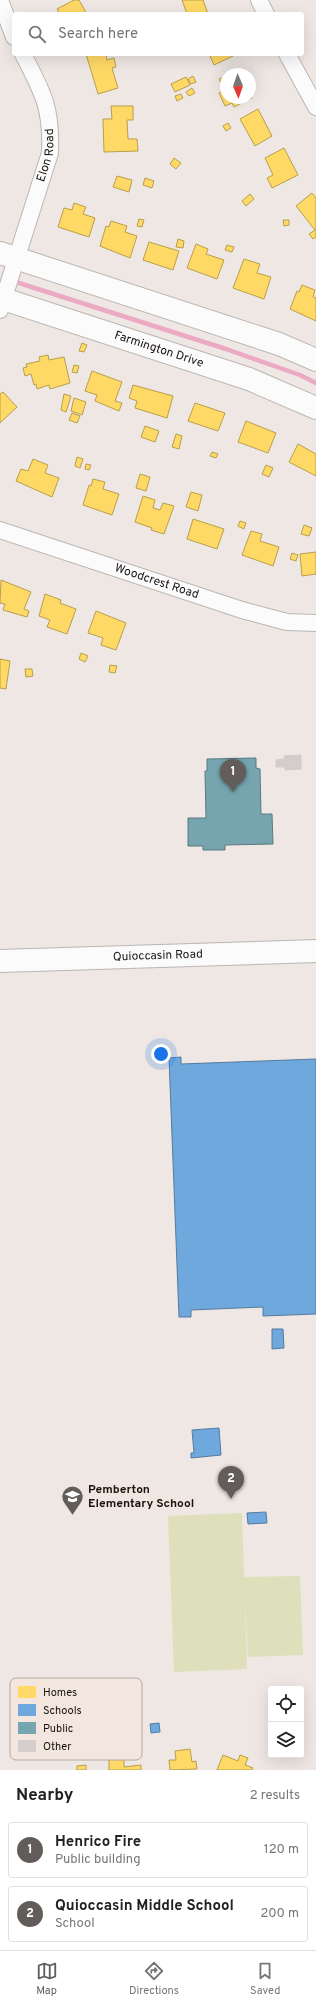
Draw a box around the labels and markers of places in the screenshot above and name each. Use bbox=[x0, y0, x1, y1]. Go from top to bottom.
pin: 1 bbox=[220, 759, 246, 792]
pin: 2 bbox=[218, 1466, 244, 1499]
place label: Pemberton Elementary School bbox=[88, 1482, 194, 1512]
school or university icon: Pemberton Elementary School bbox=[60, 1484, 86, 1517]

